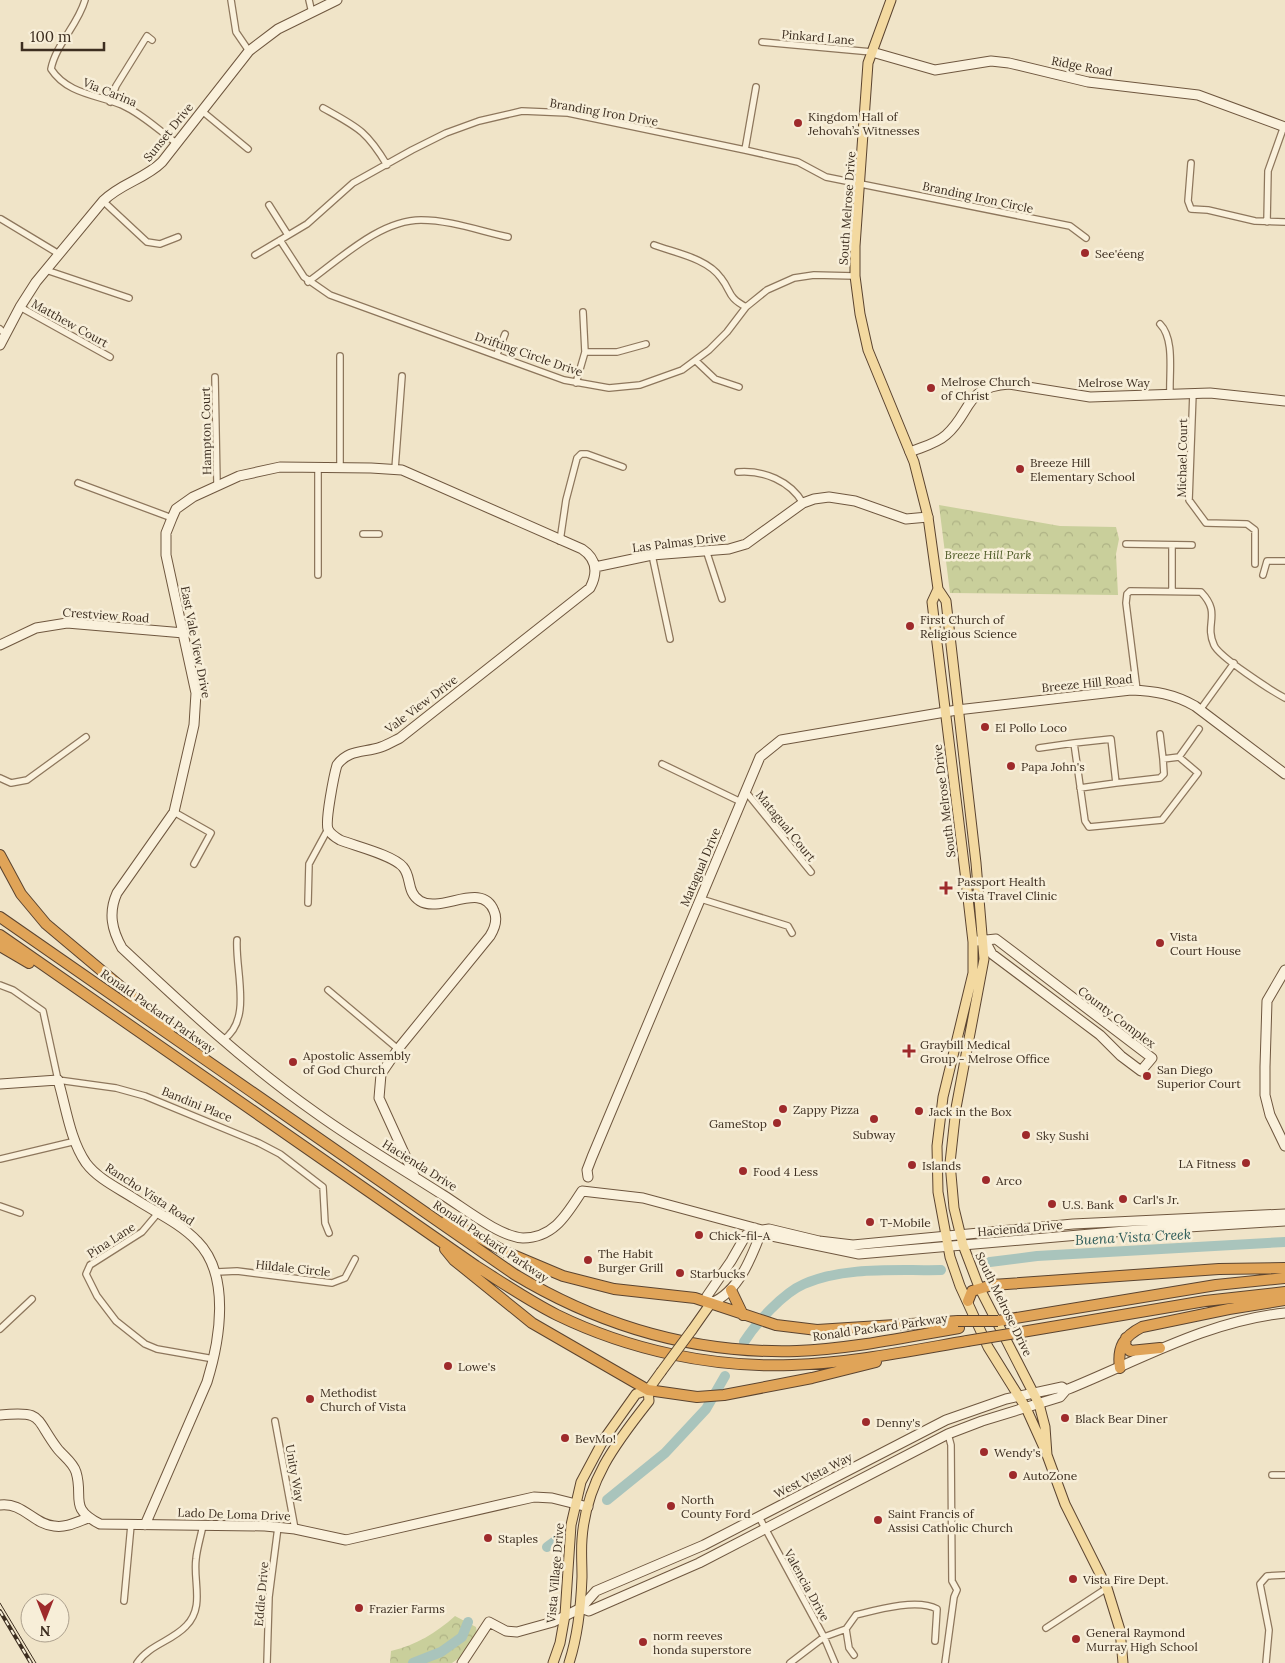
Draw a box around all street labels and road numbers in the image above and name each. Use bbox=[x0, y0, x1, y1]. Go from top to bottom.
street label: Pinkard Lane bbox=[781, 26, 856, 48]
street label: Ridge Road bbox=[1050, 53, 1114, 79]
street label: Via Carina bbox=[80, 74, 139, 110]
street label: Branding Iron Drive bbox=[548, 95, 660, 129]
street label: Sunset Drive bbox=[140, 99, 196, 164]
street label: South Melrose Drive bbox=[836, 150, 858, 265]
street label: Branding Iron Circle bbox=[921, 178, 1035, 216]
street label: Matthew Court bbox=[29, 296, 111, 350]
street label: Drifting Circle Drive bbox=[473, 329, 585, 380]
street label: Melrose Way bbox=[1078, 375, 1151, 390]
street label: Hampton Court bbox=[198, 387, 214, 475]
street label: Michael Court bbox=[1174, 418, 1190, 498]
street label: Las Palmas Drive bbox=[631, 529, 727, 555]
street label: East Vale View Drive bbox=[178, 585, 214, 700]
street label: Crestview Road bbox=[62, 604, 150, 626]
street label: Breeze Hill Road bbox=[1041, 671, 1133, 695]
street label: Vale View Drive bbox=[381, 672, 461, 737]
street label: South Melrose Drive bbox=[930, 743, 958, 859]
street label: Matagual Court bbox=[753, 788, 819, 865]
street label: Matagual Drive bbox=[677, 825, 724, 909]
street label: Ronald Packard Parkway bbox=[98, 966, 219, 1057]
street label: County Complex bbox=[1075, 983, 1159, 1051]
street label: Bandini Place bbox=[160, 1083, 235, 1125]
street label: Hacienda Drive bbox=[380, 1136, 461, 1194]
street label: Rancho Vista Road bbox=[103, 1160, 197, 1228]
street label: Ronald Packard Parkway bbox=[430, 1197, 552, 1286]
street label: Hacienda Drive bbox=[977, 1217, 1064, 1239]
street label: Pina Lane bbox=[84, 1219, 138, 1261]
street label: South Melrose Drive bbox=[972, 1249, 1036, 1359]
street label: Hildale Circle bbox=[255, 1257, 332, 1279]
street label: Ronald Packard Parkway bbox=[811, 1310, 949, 1344]
street label: Unity Way bbox=[283, 1443, 308, 1503]
street label: West Vista Way bbox=[771, 1449, 855, 1501]
street label: Lado De Loma Drive bbox=[177, 1505, 291, 1523]
street label: Vista Village Drive bbox=[543, 1522, 567, 1625]
street label: Valencia Drive bbox=[781, 1546, 833, 1624]
street label: Eddie Drive bbox=[251, 1561, 271, 1627]

